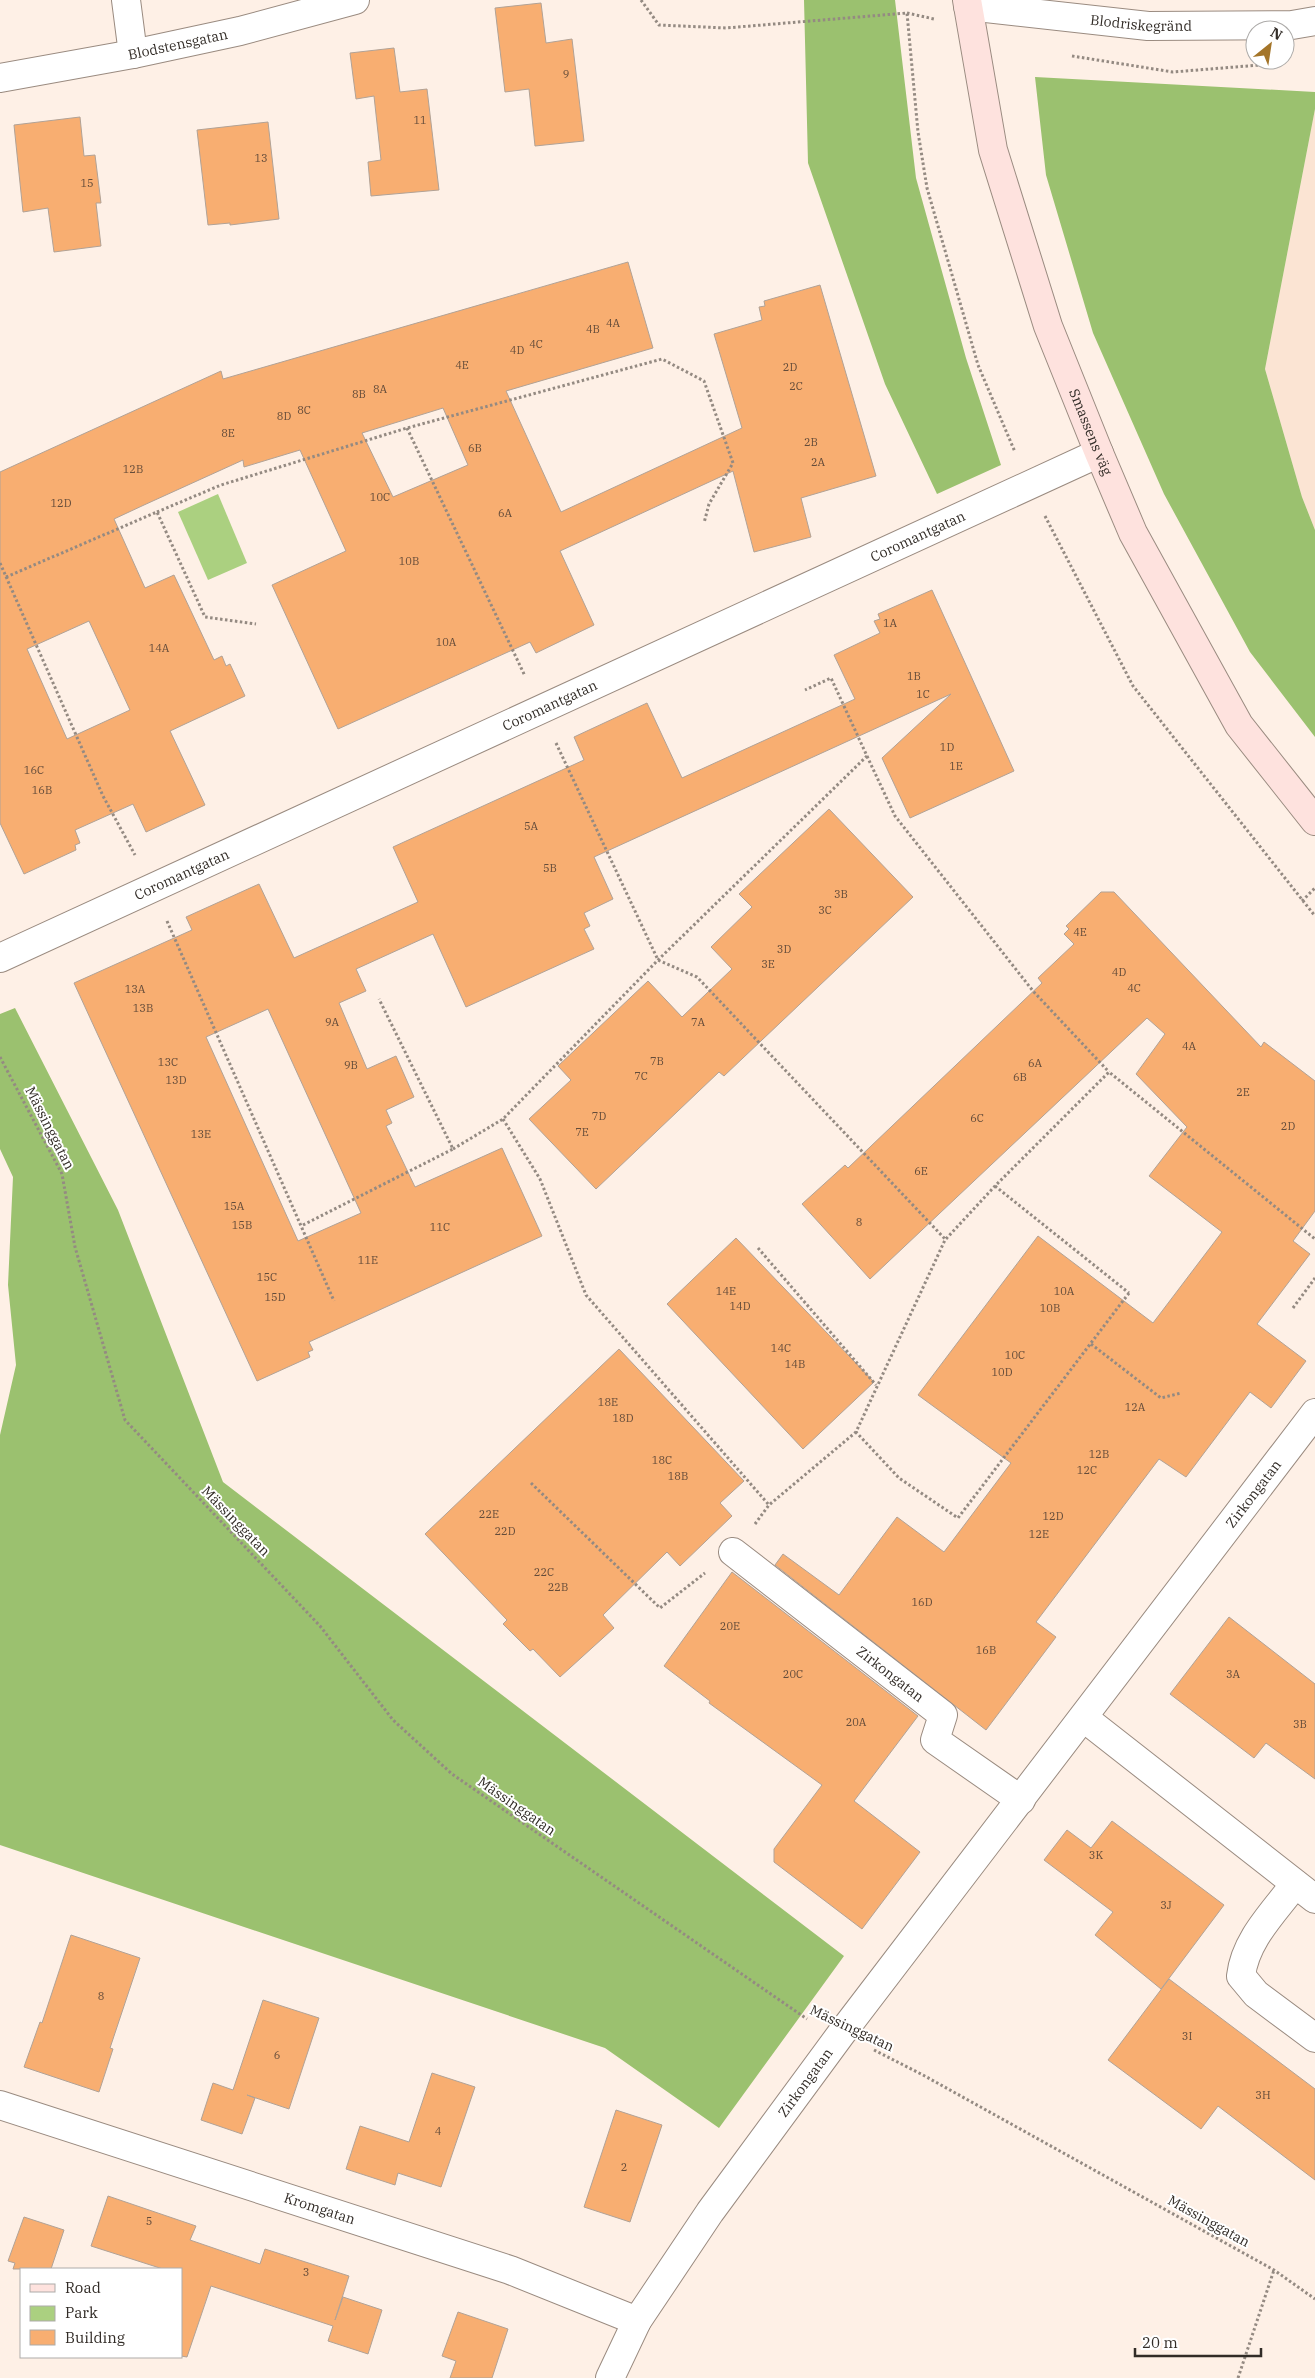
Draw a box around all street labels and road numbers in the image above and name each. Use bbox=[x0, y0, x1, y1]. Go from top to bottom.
street label: Blodriskegränd bbox=[1089, 11, 1192, 35]
street label: Blodstensgatan bbox=[126, 25, 229, 64]
street label: Smassens väg bbox=[1065, 386, 1117, 478]
street label: Coromantgatan bbox=[867, 507, 968, 566]
street label: Coromantgatan bbox=[499, 676, 600, 735]
street label: Coromantgatan bbox=[131, 845, 232, 904]
street label: Mässinggatan bbox=[21, 1083, 79, 1173]
street label: Zirkongatan bbox=[1222, 1456, 1285, 1531]
street label: Mässinggatan bbox=[198, 1482, 274, 1560]
street label: Zirkongatan bbox=[853, 1642, 928, 1706]
street label: Mässinggatan bbox=[475, 1773, 559, 1840]
street label: Mässinggatan bbox=[807, 2001, 897, 2055]
street label: Zirkongatan bbox=[774, 2045, 837, 2121]
street label: Kromgatan bbox=[282, 2188, 358, 2228]
street label: Mässinggatan bbox=[1165, 2191, 1253, 2251]

